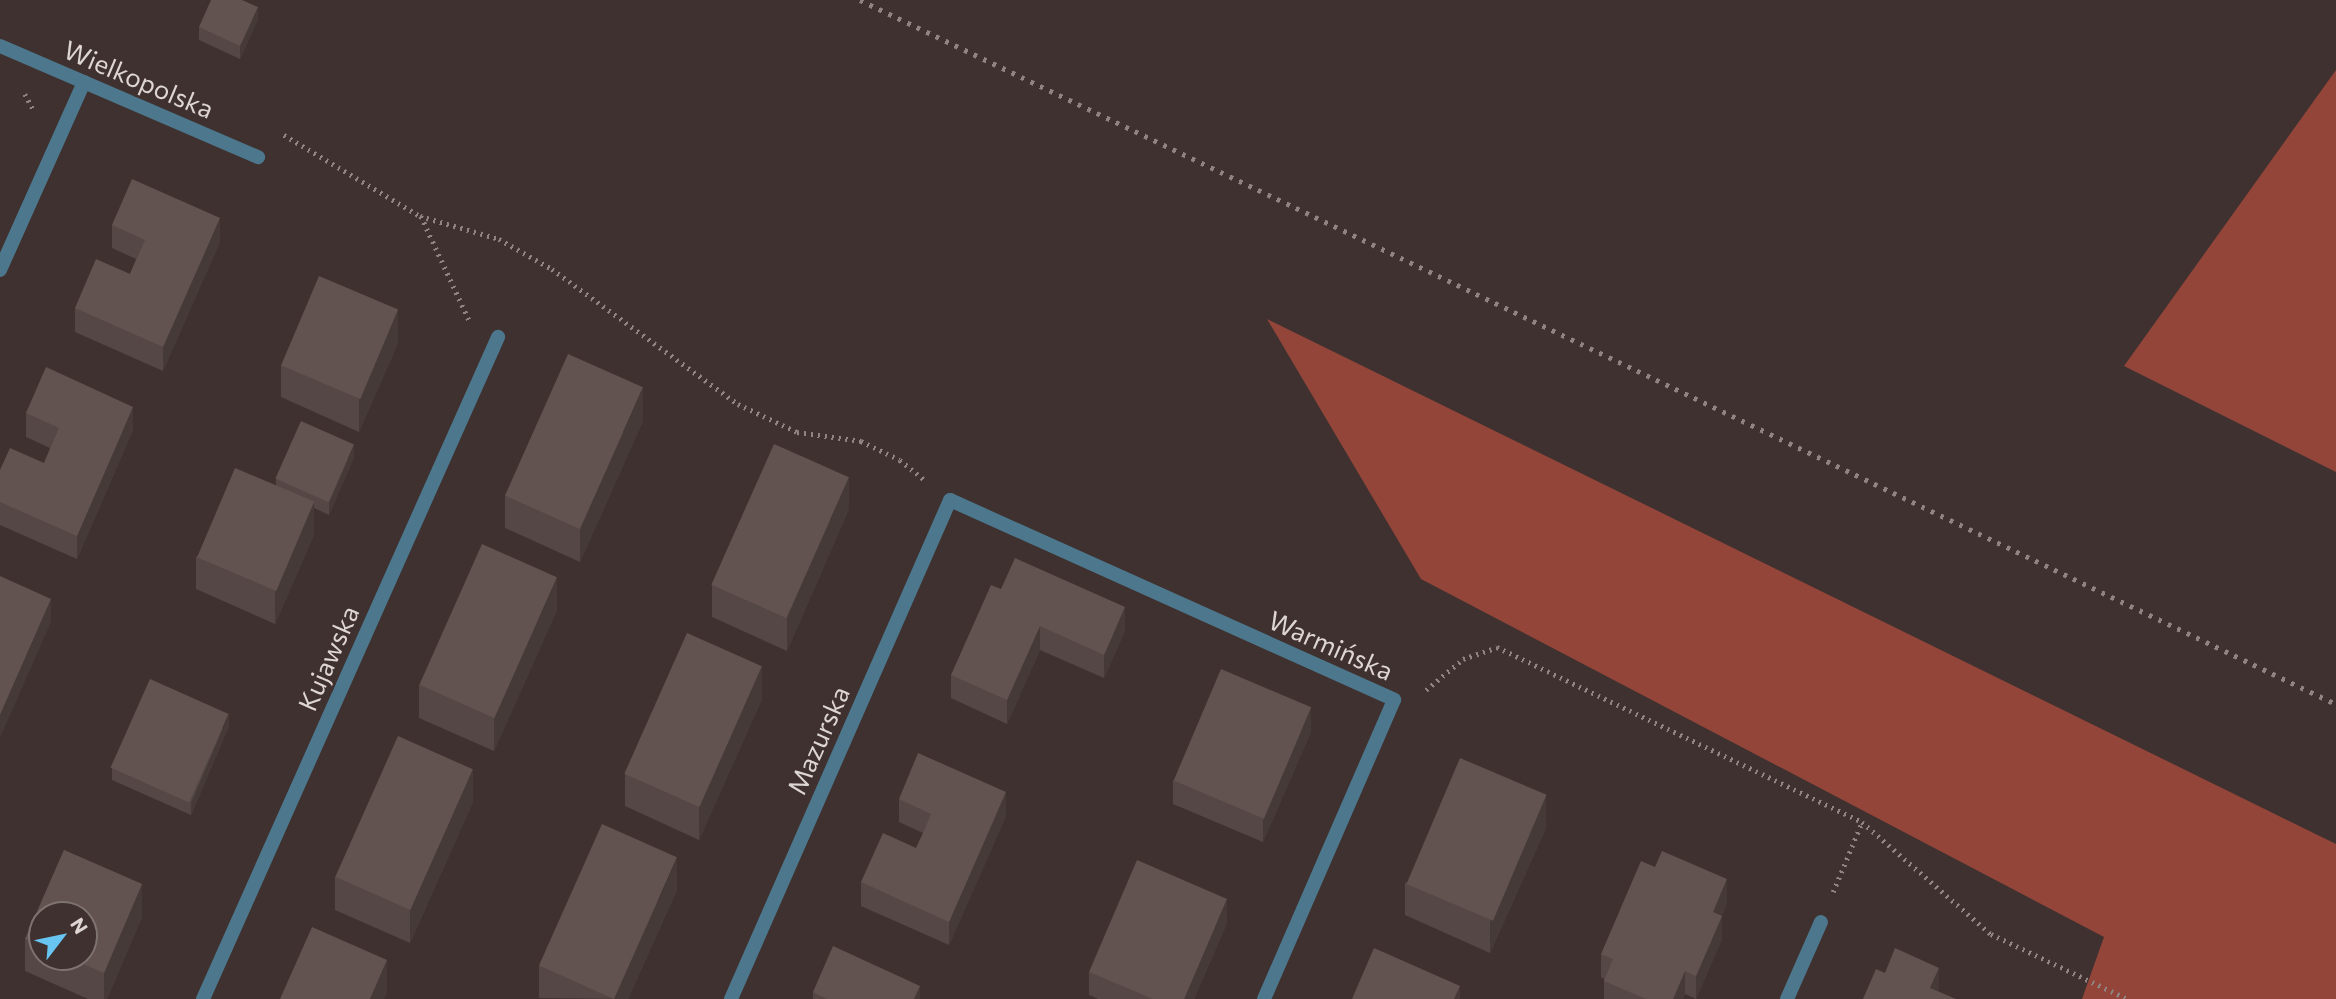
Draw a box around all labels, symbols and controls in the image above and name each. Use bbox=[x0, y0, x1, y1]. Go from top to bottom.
street label: Wielkopolska bbox=[59, 33, 219, 125]
street label: Kujawska bbox=[291, 601, 365, 715]
street label: Warmińska bbox=[1264, 604, 1398, 686]
street label: Mazurska bbox=[780, 681, 856, 799]
north arrow bbox=[28, 901, 98, 971]
text: N bbox=[66, 914, 93, 938]

